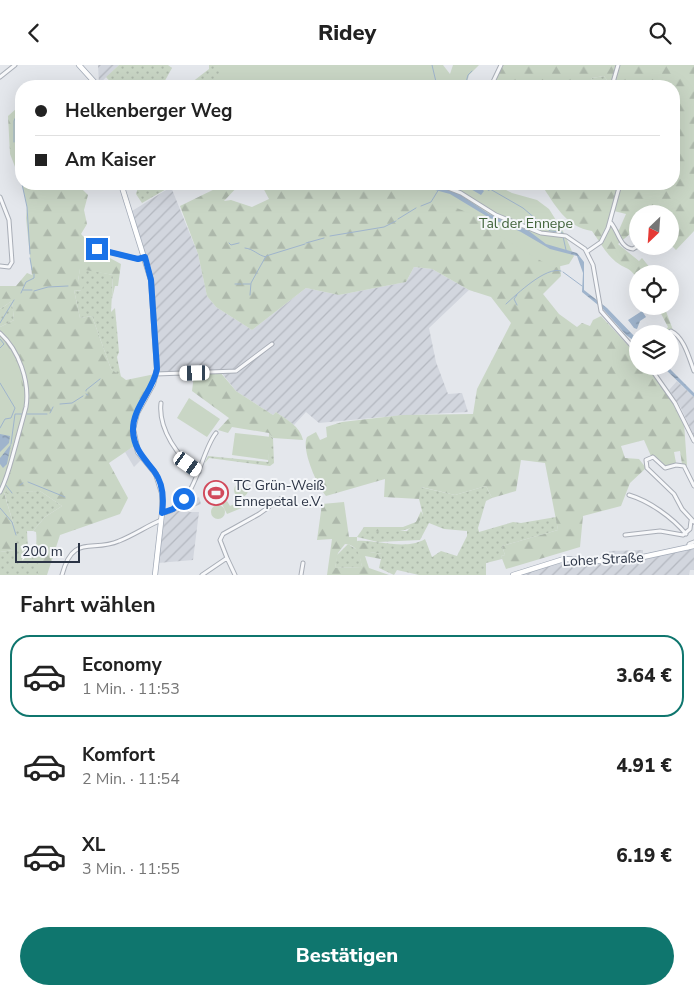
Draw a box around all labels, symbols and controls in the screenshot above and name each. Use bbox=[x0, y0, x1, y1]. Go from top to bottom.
text: Ridey bbox=[318, 18, 376, 48]
icon: back bbox=[20, 19, 48, 47]
icon: search bbox=[646, 19, 674, 47]
text: Helkenberger Weg bbox=[65, 98, 233, 124]
text: Am Kaiser bbox=[65, 147, 156, 173]
north arrow bbox=[629, 205, 679, 255]
map controls bbox=[629, 205, 679, 375]
park label: Tal der Ennepe bbox=[479, 214, 573, 233]
route end bbox=[86, 238, 108, 260]
button: locate bbox=[629, 265, 679, 315]
button: layers bbox=[629, 325, 679, 375]
car bbox=[179, 365, 210, 381]
car bbox=[171, 449, 204, 479]
place label: TC Grün-Weiß Ennepetal e.V. bbox=[234, 476, 325, 511]
sports icon: TC Grün-Weiß Ennepetal e.V. bbox=[203, 480, 229, 506]
route start bbox=[173, 488, 195, 510]
scale bar bbox=[15, 540, 80, 563]
text: 200 m bbox=[22, 542, 63, 561]
street label: Loher Straße bbox=[562, 548, 644, 571]
text: Fahrt wählen bbox=[20, 590, 156, 620]
text: Economy bbox=[82, 652, 162, 678]
icon: car bbox=[22, 654, 67, 699]
text: 3.64 € bbox=[616, 663, 672, 689]
text: 1 Min. · 11:53 bbox=[82, 678, 180, 700]
text: Komfort bbox=[82, 742, 155, 768]
icon: car bbox=[22, 744, 67, 789]
text: 4.91 € bbox=[616, 753, 672, 779]
text: 2 Min. · 11:54 bbox=[82, 768, 180, 790]
text: XL bbox=[82, 832, 105, 858]
icon: car bbox=[22, 834, 67, 879]
text: 6.19 € bbox=[616, 843, 672, 869]
text: 3 Min. · 11:55 bbox=[82, 858, 180, 880]
button: Bestätigen bbox=[20, 927, 674, 985]

